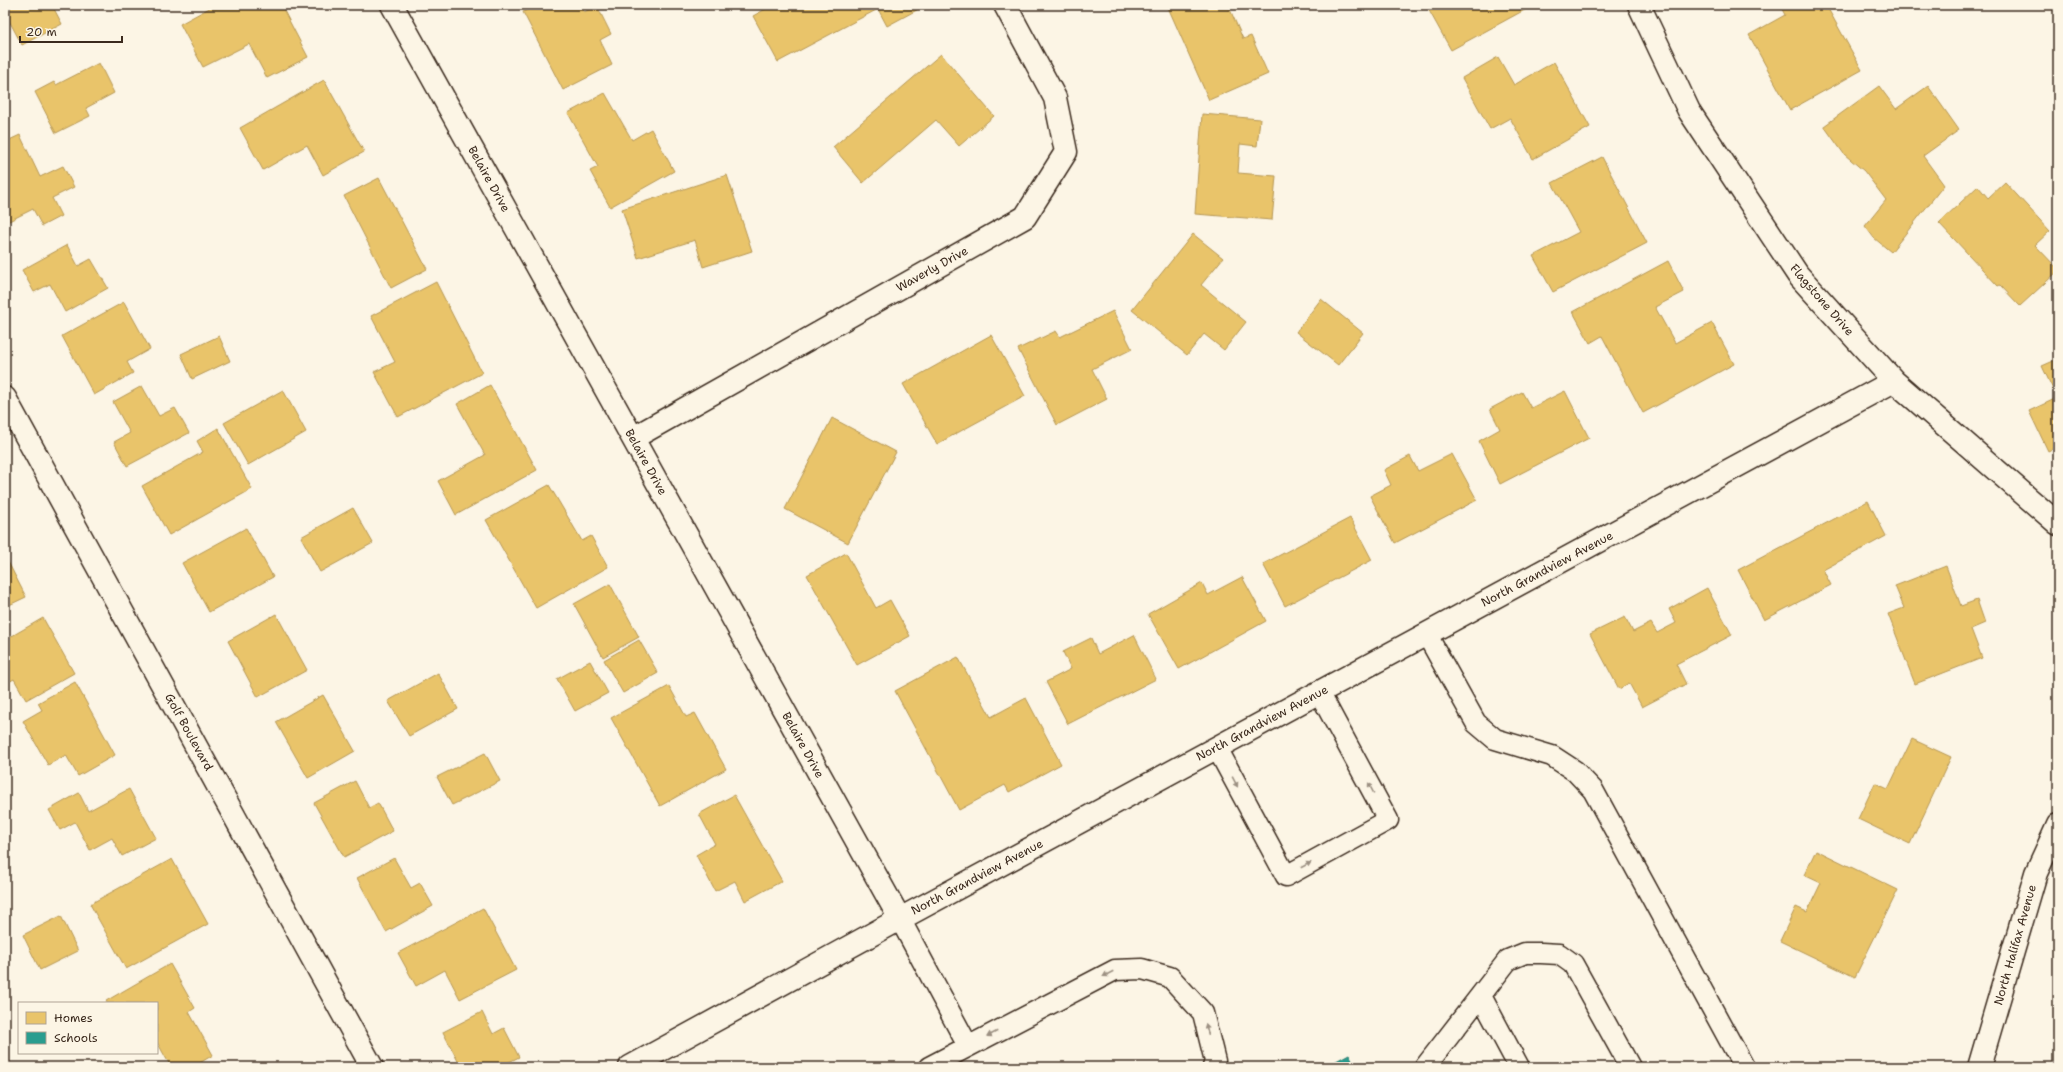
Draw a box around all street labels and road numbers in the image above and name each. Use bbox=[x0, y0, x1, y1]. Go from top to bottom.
street label: Belaire Drive bbox=[464, 143, 514, 215]
street label: Waverly Drive bbox=[893, 243, 971, 295]
street label: Flagstone Drive bbox=[1786, 261, 1858, 339]
street label: Belaire Drive bbox=[621, 426, 671, 498]
street label: North Grandview Avenue bbox=[1478, 527, 1616, 611]
street label: North Grandview Avenue bbox=[1193, 681, 1331, 765]
street label: Golf Boulevard bbox=[161, 690, 217, 774]
street label: Belaire Drive bbox=[778, 709, 828, 781]
street label: North Grandview Avenue bbox=[908, 835, 1046, 919]
street label: North Halifax Avenue bbox=[1990, 883, 2040, 1007]

